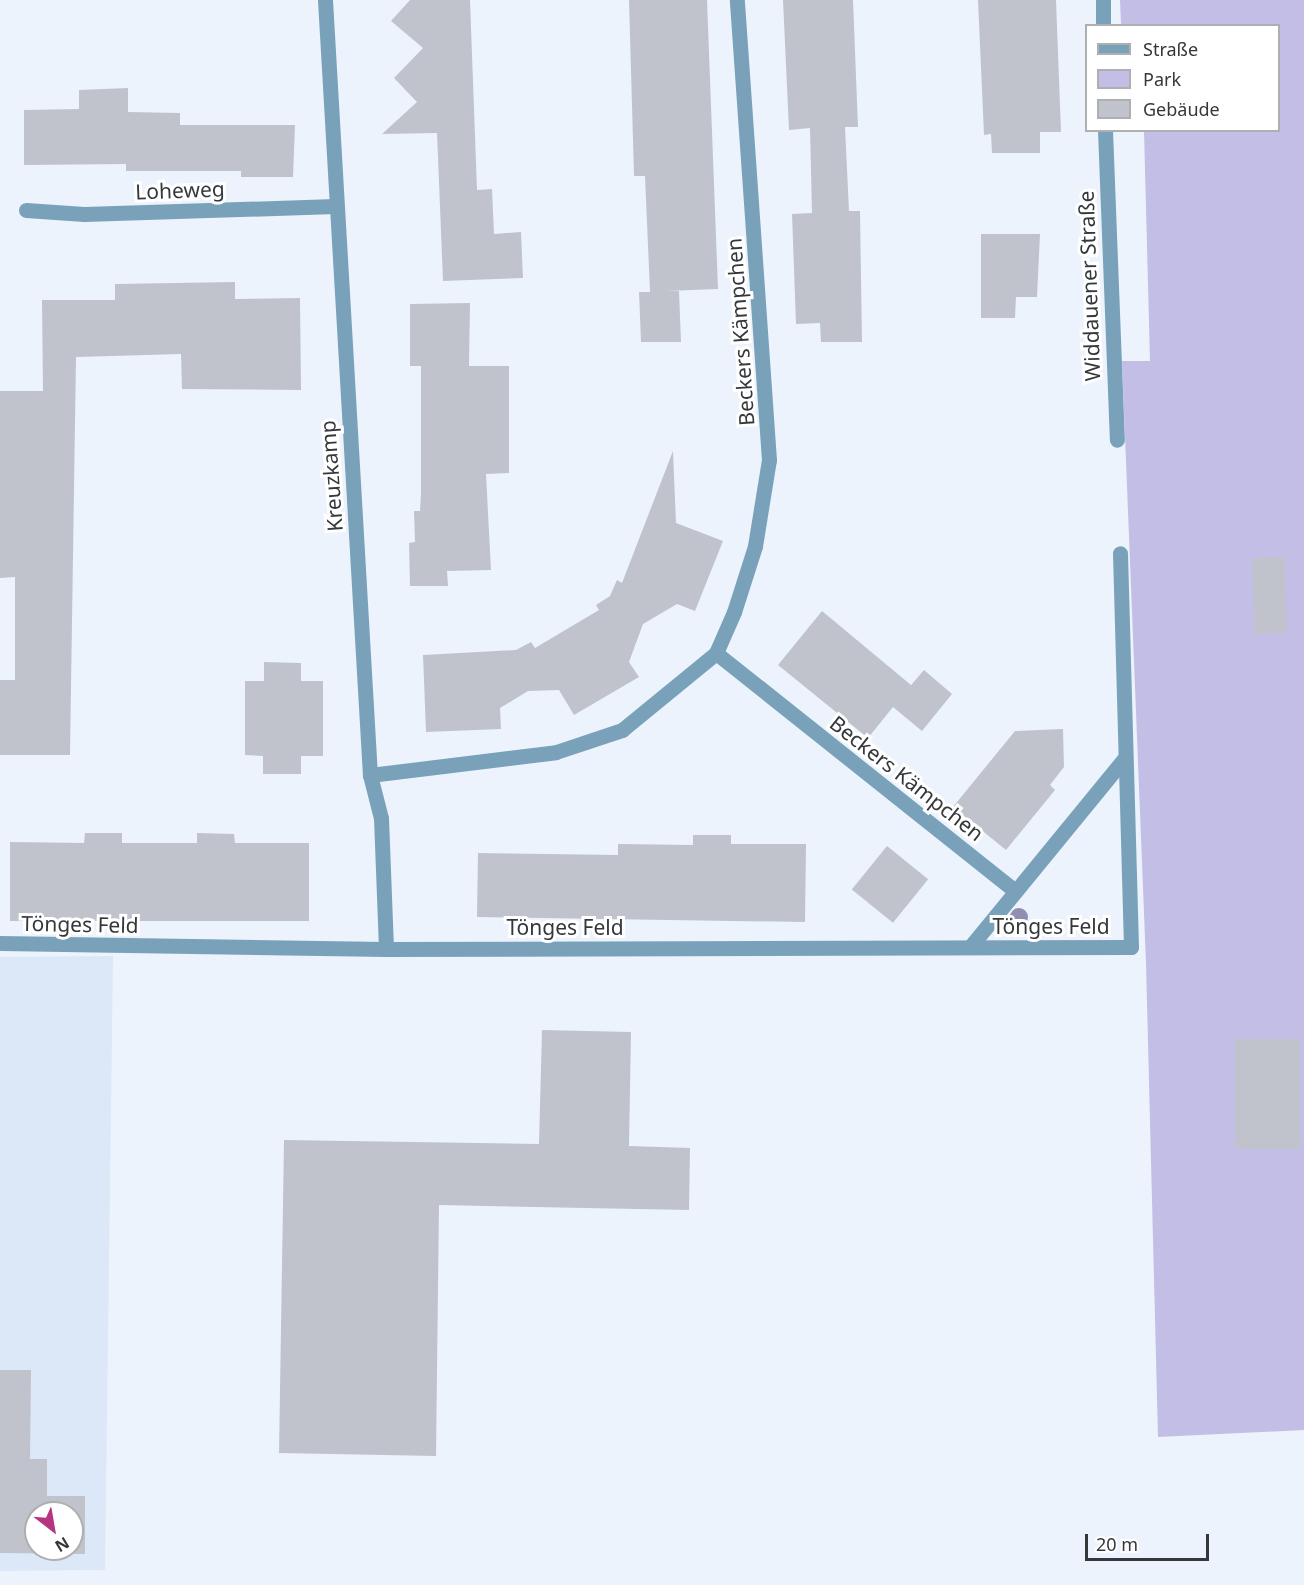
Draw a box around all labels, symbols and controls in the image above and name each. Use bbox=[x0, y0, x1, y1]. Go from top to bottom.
legend bbox=[1085, 24, 1280, 132]
text: Straße bbox=[1143, 37, 1198, 61]
text: Park bbox=[1143, 67, 1181, 91]
text: Gebäude bbox=[1143, 97, 1220, 121]
street label: Loheweg bbox=[135, 176, 225, 204]
street label: Widdauener Straße bbox=[1073, 190, 1105, 382]
street label: Beckers Kämpchen bbox=[721, 237, 759, 427]
street label: Kreuzkamp bbox=[315, 420, 347, 532]
street label: Beckers Kämpchen bbox=[825, 710, 989, 846]
street label: Tönges Feld bbox=[21, 910, 139, 938]
street label: Tönges Feld bbox=[992, 913, 1110, 939]
street label: Tönges Feld bbox=[506, 914, 624, 940]
north arrow bbox=[24, 1501, 84, 1561]
scale bar bbox=[1088, 1522, 1212, 1560]
text: N bbox=[51, 1532, 73, 1557]
text: 20 m bbox=[1096, 1532, 1138, 1556]

